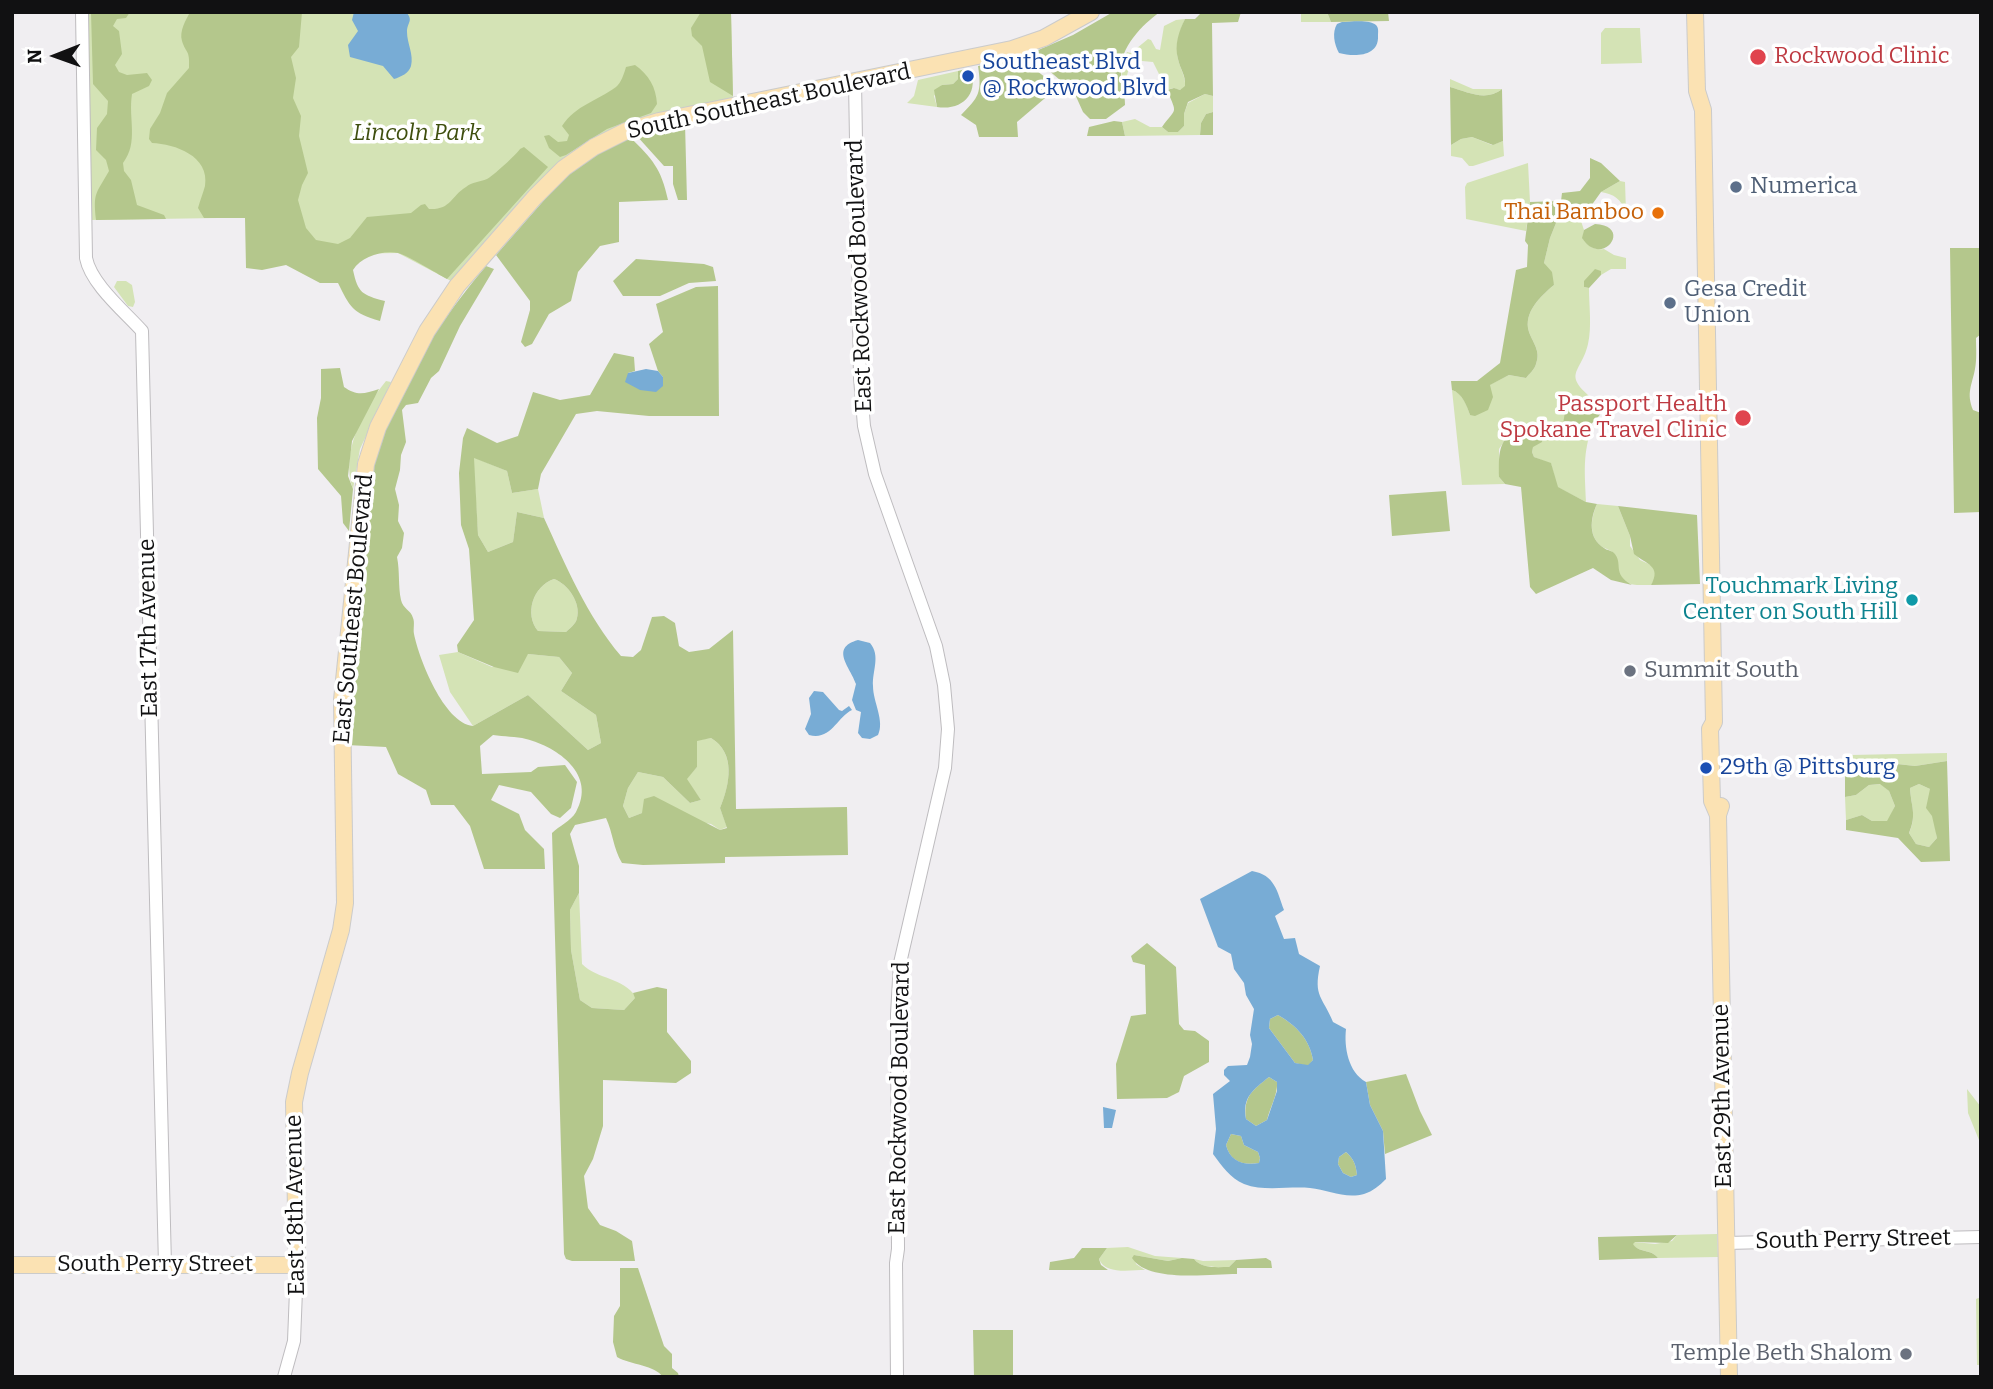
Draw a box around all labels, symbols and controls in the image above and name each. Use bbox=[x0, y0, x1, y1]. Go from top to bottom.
north arrow bbox=[21, 21, 91, 91]
place label: Rockwood Clinic bbox=[1774, 43, 1949, 71]
marker: Rockwood Clinic bbox=[1748, 47, 1768, 67]
text: N bbox=[23, 49, 46, 64]
place label: Southeast Blvd @ Rockwood Blvd bbox=[982, 49, 1167, 103]
street label: South Southeast Boulevard bbox=[625, 58, 913, 146]
marker: Southeast Blvd @ Rockwood Blvd bbox=[960, 68, 976, 84]
park label: Lincoln Park bbox=[353, 120, 481, 148]
street label: East Rockwood Boulevard bbox=[841, 139, 879, 413]
place label: Numerica bbox=[1750, 173, 1858, 201]
marker: Numerica bbox=[1728, 179, 1744, 195]
place label: Thai Bamboo bbox=[1504, 199, 1644, 227]
marker: Thai Bamboo bbox=[1650, 205, 1666, 221]
place label: Gesa Credit Union bbox=[1684, 276, 1807, 330]
marker: Gesa Credit Union bbox=[1662, 295, 1678, 311]
place label: Passport Health Spokane Travel Clinic bbox=[1500, 391, 1727, 445]
marker: Passport Health Spokane Travel Clinic bbox=[1733, 408, 1753, 428]
street label: East Southeast Boulevard bbox=[328, 473, 380, 745]
street label: East 17th Avenue bbox=[134, 538, 164, 718]
place label: Touchmark Living Center on South Hill bbox=[1683, 573, 1898, 627]
marker: Touchmark Living Center on South Hill bbox=[1904, 592, 1920, 608]
place label: Summit South bbox=[1644, 657, 1799, 685]
marker: Summit South bbox=[1622, 663, 1638, 679]
place label: 29th @ Pittsburg bbox=[1720, 754, 1896, 782]
marker: 29th @ Pittsburg bbox=[1698, 760, 1714, 776]
street label: East Rockwood Boulevard bbox=[884, 961, 916, 1235]
street label: East 29th Avenue bbox=[1708, 1004, 1738, 1188]
street label: East 18th Avenue bbox=[281, 1114, 311, 1296]
street label: South Perry Street bbox=[1755, 1224, 1951, 1256]
street label: South Perry Street bbox=[57, 1251, 253, 1279]
place label: Temple Beth Shalom bbox=[1671, 1340, 1892, 1368]
marker: Temple Beth Shalom bbox=[1898, 1346, 1914, 1362]

